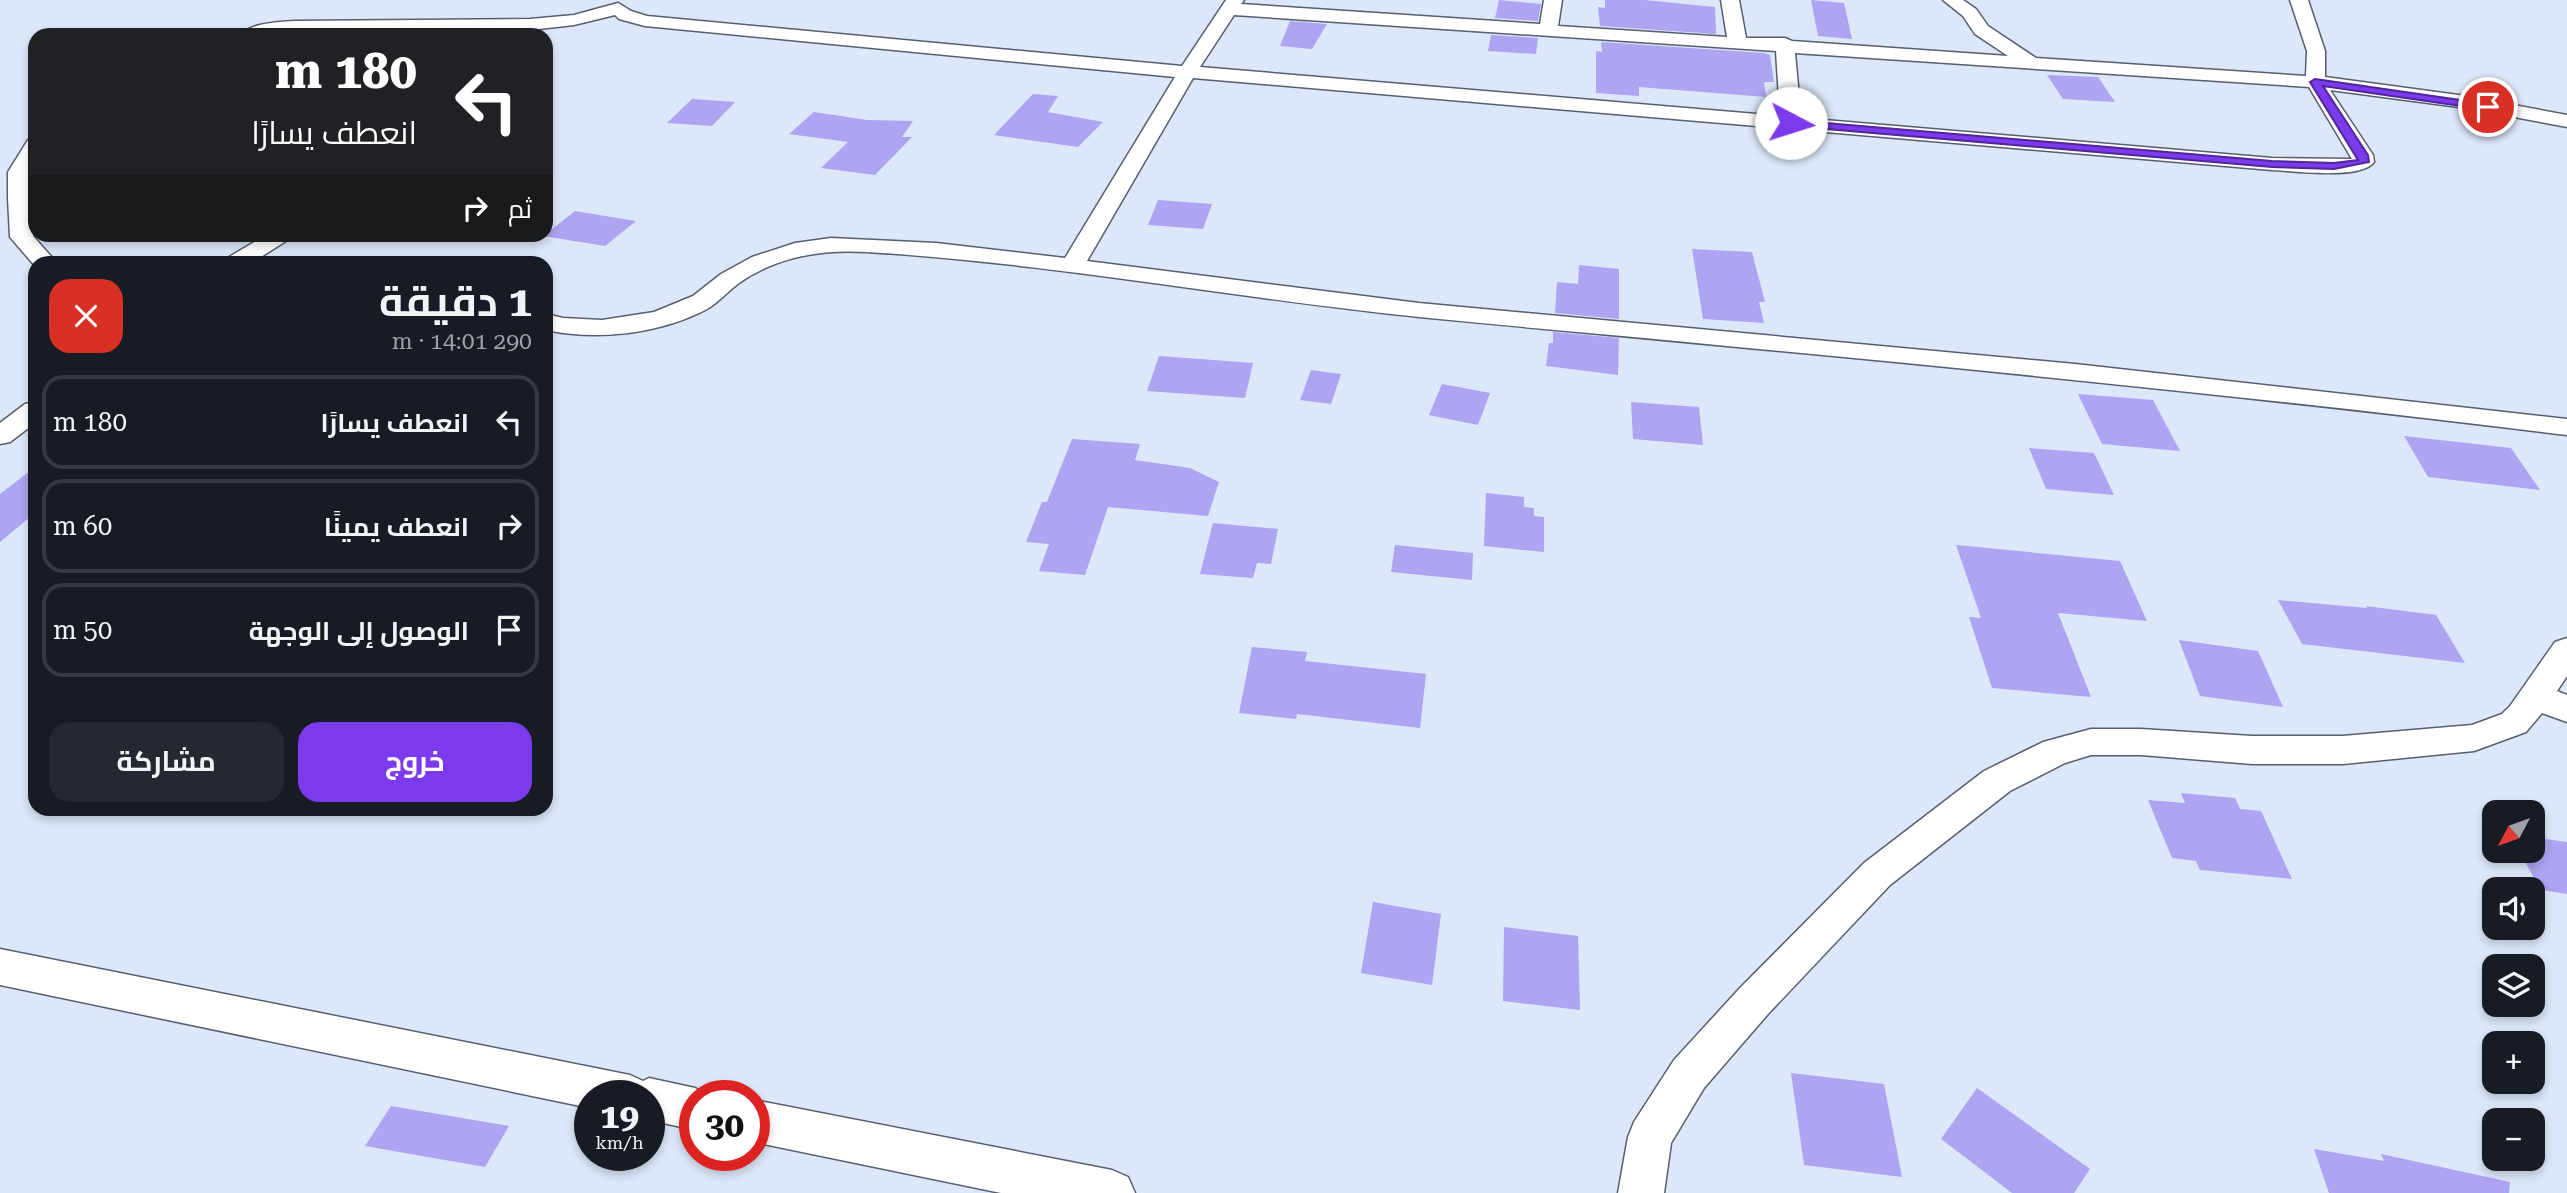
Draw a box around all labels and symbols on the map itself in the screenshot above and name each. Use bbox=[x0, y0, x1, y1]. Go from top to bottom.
pin bbox=[2458, 77, 2518, 137]
position arrow bbox=[1754, 86, 1828, 160]
north arrow bbox=[2482, 800, 2544, 863]
speed limit sign: 30 bbox=[679, 1080, 770, 1171]

